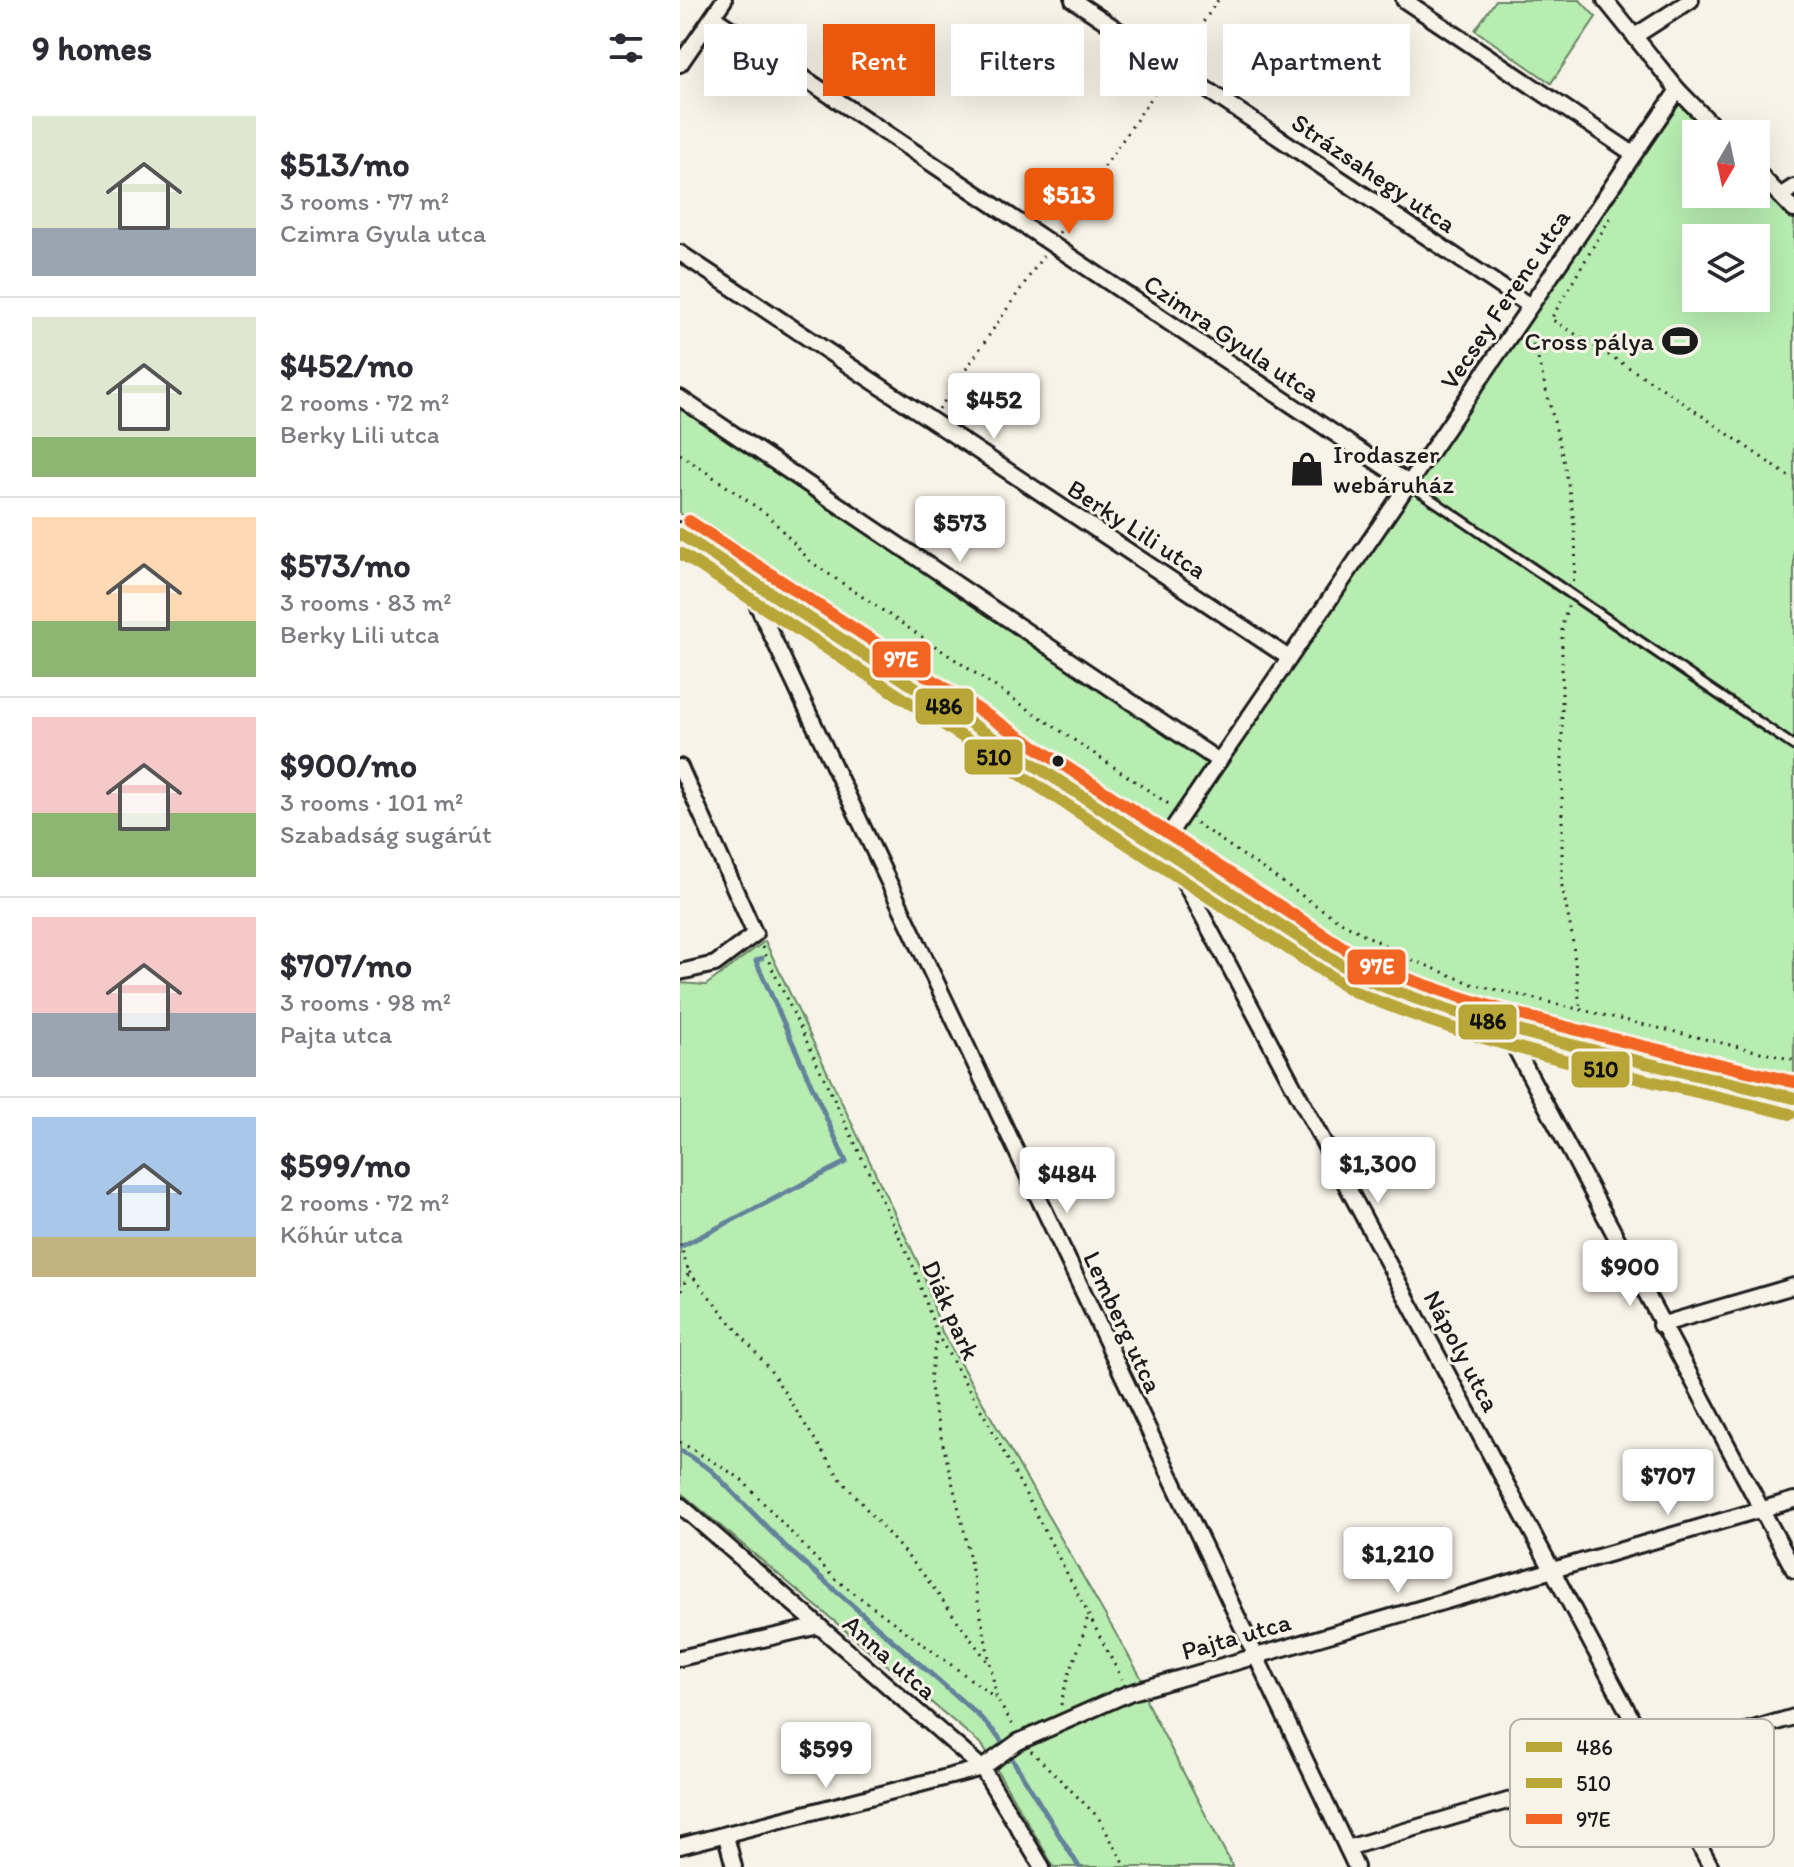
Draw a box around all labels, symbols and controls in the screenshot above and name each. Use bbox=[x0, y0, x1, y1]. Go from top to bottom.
chip: Buy bbox=[704, 24, 807, 96]
chip: Rent bbox=[823, 24, 935, 96]
chip: Filters bbox=[951, 24, 1084, 96]
chip: New bbox=[1100, 24, 1207, 96]
chip: Apartment bbox=[1223, 24, 1410, 96]
icon: filters bbox=[604, 26, 648, 70]
text: 9 homes bbox=[32, 28, 152, 69]
street label: Strázsahegy utca bbox=[1286, 106, 1463, 240]
north arrow bbox=[1682, 120, 1770, 208]
map controls bbox=[1682, 120, 1770, 312]
text: $513/mo bbox=[280, 144, 410, 185]
icon: home bbox=[96, 148, 192, 244]
pin: $513 bbox=[1022, 168, 1116, 236]
text: $513 bbox=[1042, 178, 1096, 210]
text: 3 rooms · 77 m² bbox=[280, 185, 449, 217]
street label: Vecsey Ferenc utca bbox=[1433, 202, 1577, 395]
text: Czimra Gyula utca bbox=[280, 217, 486, 249]
button: layers bbox=[1682, 224, 1770, 312]
street label: Czimra Gyula utca bbox=[1138, 267, 1327, 409]
sports icon: Cross pálya bbox=[1661, 322, 1699, 360]
place label: Cross pálya bbox=[1524, 325, 1654, 357]
text: $452/mo bbox=[280, 345, 414, 386]
icon: home bbox=[96, 349, 192, 445]
pin: $452 bbox=[947, 373, 1041, 441]
text: $452 bbox=[966, 383, 1022, 415]
text: 2 rooms · 72 m² bbox=[280, 386, 449, 418]
text: Berky Lili utca bbox=[280, 418, 440, 450]
place label: Irodaszer webáruház bbox=[1333, 438, 1454, 500]
shop icon: Irodaszer webáruház bbox=[1288, 450, 1326, 488]
street label: Berky Lili utca bbox=[1061, 472, 1213, 586]
pin: $573 bbox=[913, 496, 1007, 564]
text: $573 bbox=[933, 506, 987, 538]
text: $573/mo bbox=[280, 545, 411, 586]
icon: home bbox=[96, 549, 192, 645]
text: 3 rooms · 83 m² bbox=[280, 586, 452, 618]
text: Berky Lili utca bbox=[280, 618, 440, 650]
line badge: 97E bbox=[871, 640, 932, 679]
text: 97E bbox=[884, 646, 918, 673]
line badge: 486 bbox=[914, 687, 975, 726]
text: 486 bbox=[926, 693, 963, 720]
line badge: 510 bbox=[963, 738, 1024, 776]
text: 510 bbox=[976, 744, 1012, 771]
text: $900/mo bbox=[280, 745, 417, 786]
icon: home bbox=[96, 749, 192, 845]
unlabelled marker bbox=[1050, 753, 1066, 769]
text: 3 rooms · 101 m² bbox=[280, 786, 463, 818]
text: Szabadság sugárút bbox=[280, 818, 492, 850]
text: $707/mo bbox=[280, 945, 412, 986]
line badge: 97E bbox=[1346, 948, 1407, 986]
icon: home bbox=[96, 949, 192, 1045]
text: 97E bbox=[1360, 953, 1394, 980]
text: 3 rooms · 98 m² bbox=[280, 986, 451, 1018]
line badge: 486 bbox=[1457, 1003, 1518, 1041]
text: 486 bbox=[1470, 1008, 1507, 1035]
text: Pajta utca bbox=[280, 1018, 392, 1050]
line badge: 510 bbox=[1570, 1050, 1631, 1089]
text: 510 bbox=[1583, 1056, 1619, 1083]
pin: $1,300 bbox=[1313, 1137, 1443, 1205]
text: $599/mo bbox=[280, 1145, 411, 1186]
pin: $484 bbox=[1020, 1147, 1114, 1215]
text: $1,300 bbox=[1339, 1147, 1417, 1179]
icon: home bbox=[96, 1149, 192, 1245]
text: $484 bbox=[1038, 1157, 1096, 1189]
text: 2 rooms · 72 m² bbox=[280, 1186, 449, 1218]
text: Kőhúr utca bbox=[280, 1218, 403, 1250]
pin: $900 bbox=[1583, 1240, 1677, 1308]
street label: Lemberg utca bbox=[1076, 1246, 1170, 1398]
text: $900 bbox=[1601, 1250, 1659, 1282]
street label: Diák park bbox=[915, 1255, 987, 1365]
street label: Nápoly utca bbox=[1417, 1285, 1508, 1418]
pin: $707 bbox=[1621, 1449, 1715, 1517]
text: $707 bbox=[1641, 1459, 1696, 1491]
pin: $1,210 bbox=[1333, 1527, 1463, 1595]
text: $1,210 bbox=[1361, 1537, 1435, 1569]
street label: Pajta utca bbox=[1178, 1605, 1295, 1667]
street label: Anna utca bbox=[836, 1607, 944, 1707]
legend bbox=[1510, 1719, 1774, 1847]
pin: $599 bbox=[779, 1722, 873, 1790]
text: $599 bbox=[799, 1732, 853, 1764]
text: 486 bbox=[1576, 1734, 1613, 1761]
text: 510 bbox=[1576, 1770, 1611, 1797]
text: 97E bbox=[1576, 1806, 1611, 1833]

